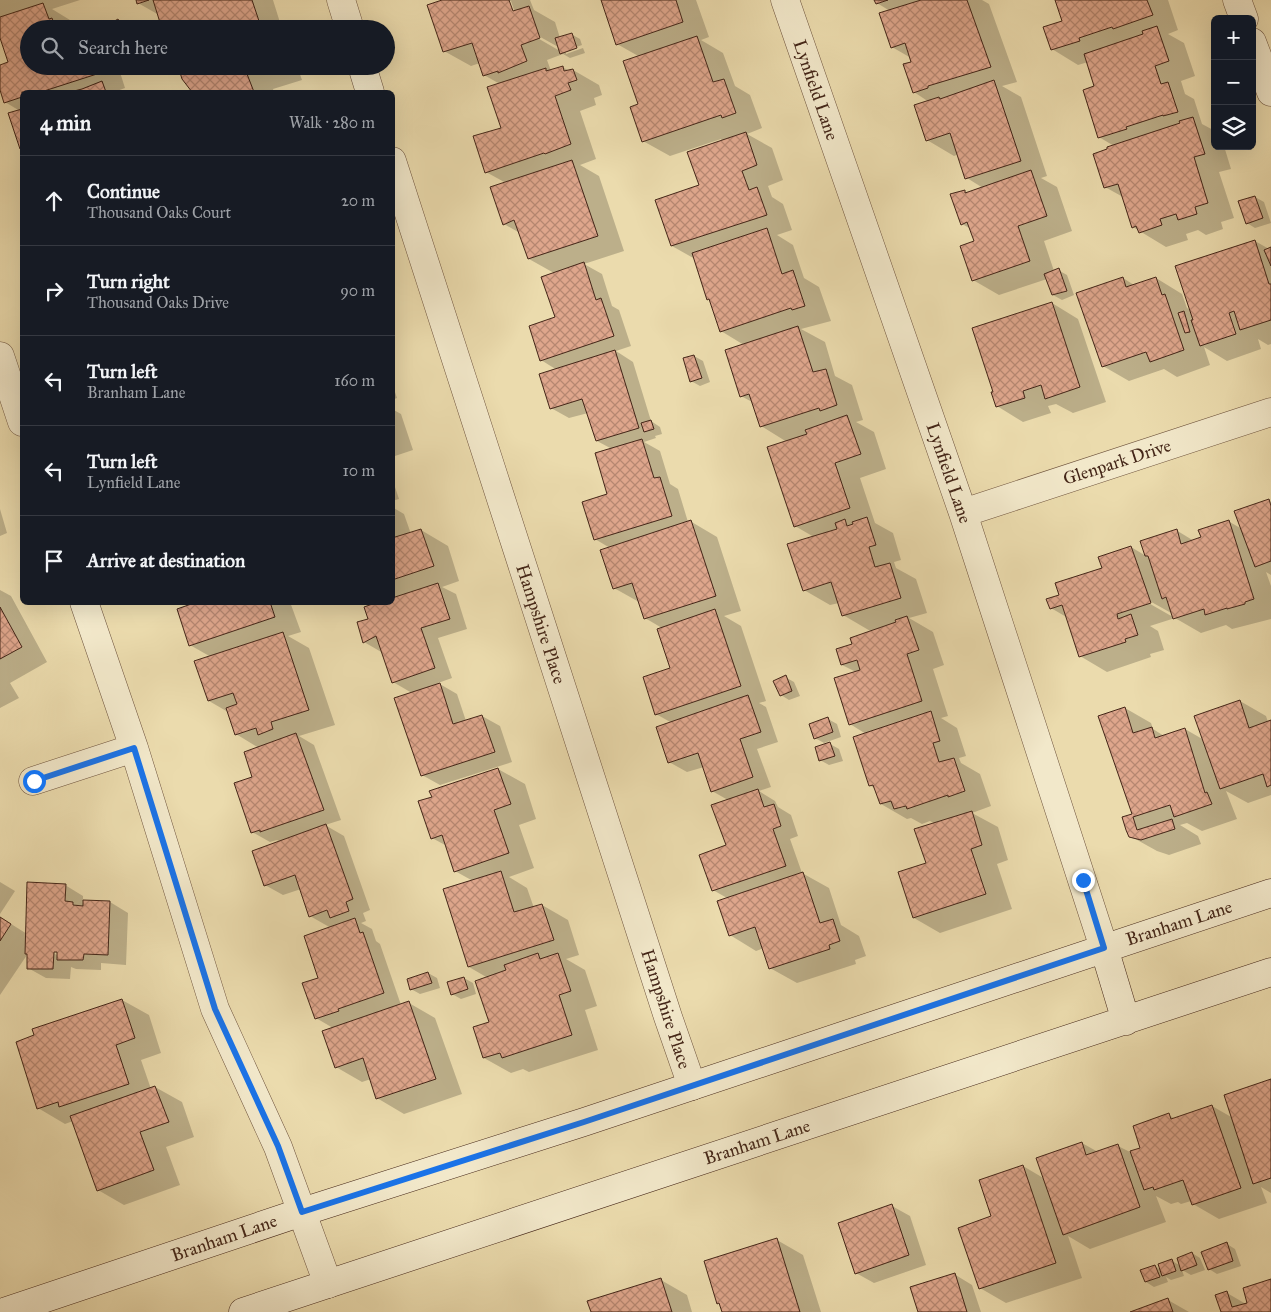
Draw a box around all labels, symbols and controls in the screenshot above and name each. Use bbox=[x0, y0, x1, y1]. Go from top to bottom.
map controls bbox=[1211, 15, 1256, 150]
button: + bbox=[1211, 15, 1256, 60]
search box bbox=[20, 20, 395, 75]
icon: search bbox=[38, 34, 66, 62]
text: Search here bbox=[78, 36, 168, 59]
street label: Lynfield Lane bbox=[788, 37, 844, 143]
button: − bbox=[1211, 60, 1256, 105]
button: layers bbox=[1211, 105, 1256, 150]
text: 4 min bbox=[40, 110, 91, 136]
text: Walk · 280 m bbox=[289, 113, 375, 132]
text: Continue bbox=[87, 180, 160, 203]
icon: ahead bbox=[40, 187, 68, 215]
text: 20 m bbox=[341, 191, 375, 210]
text: Thousand Oaks Court bbox=[87, 203, 231, 222]
text: Turn right bbox=[87, 270, 170, 293]
icon: right bbox=[40, 277, 68, 305]
text: 90 m bbox=[340, 281, 375, 300]
text: Thousand Oaks Drive bbox=[87, 293, 229, 312]
text: Turn left bbox=[87, 360, 157, 383]
icon: left bbox=[40, 367, 68, 395]
text: 160 m bbox=[334, 371, 375, 390]
text: Branham Lane bbox=[87, 383, 185, 402]
street label: Lynfield Lane bbox=[921, 420, 977, 526]
street label: Glenpark Drive bbox=[1060, 434, 1174, 490]
text: Turn left bbox=[87, 450, 157, 473]
icon: left bbox=[40, 457, 68, 485]
text: 10 m bbox=[343, 461, 375, 480]
text: Lynfield Lane bbox=[87, 473, 180, 492]
icon: arrive bbox=[40, 547, 68, 575]
text: Arrive at destination bbox=[87, 549, 245, 572]
street label: Hampshire Place bbox=[511, 561, 571, 687]
route start bbox=[23, 770, 46, 793]
route end bbox=[1072, 869, 1095, 892]
street label: Branham Lane bbox=[1123, 895, 1235, 951]
street label: Hampshire Place bbox=[636, 946, 696, 1072]
street label: Branham Lane bbox=[701, 1114, 813, 1170]
street label: Branham Lane bbox=[168, 1210, 280, 1266]

